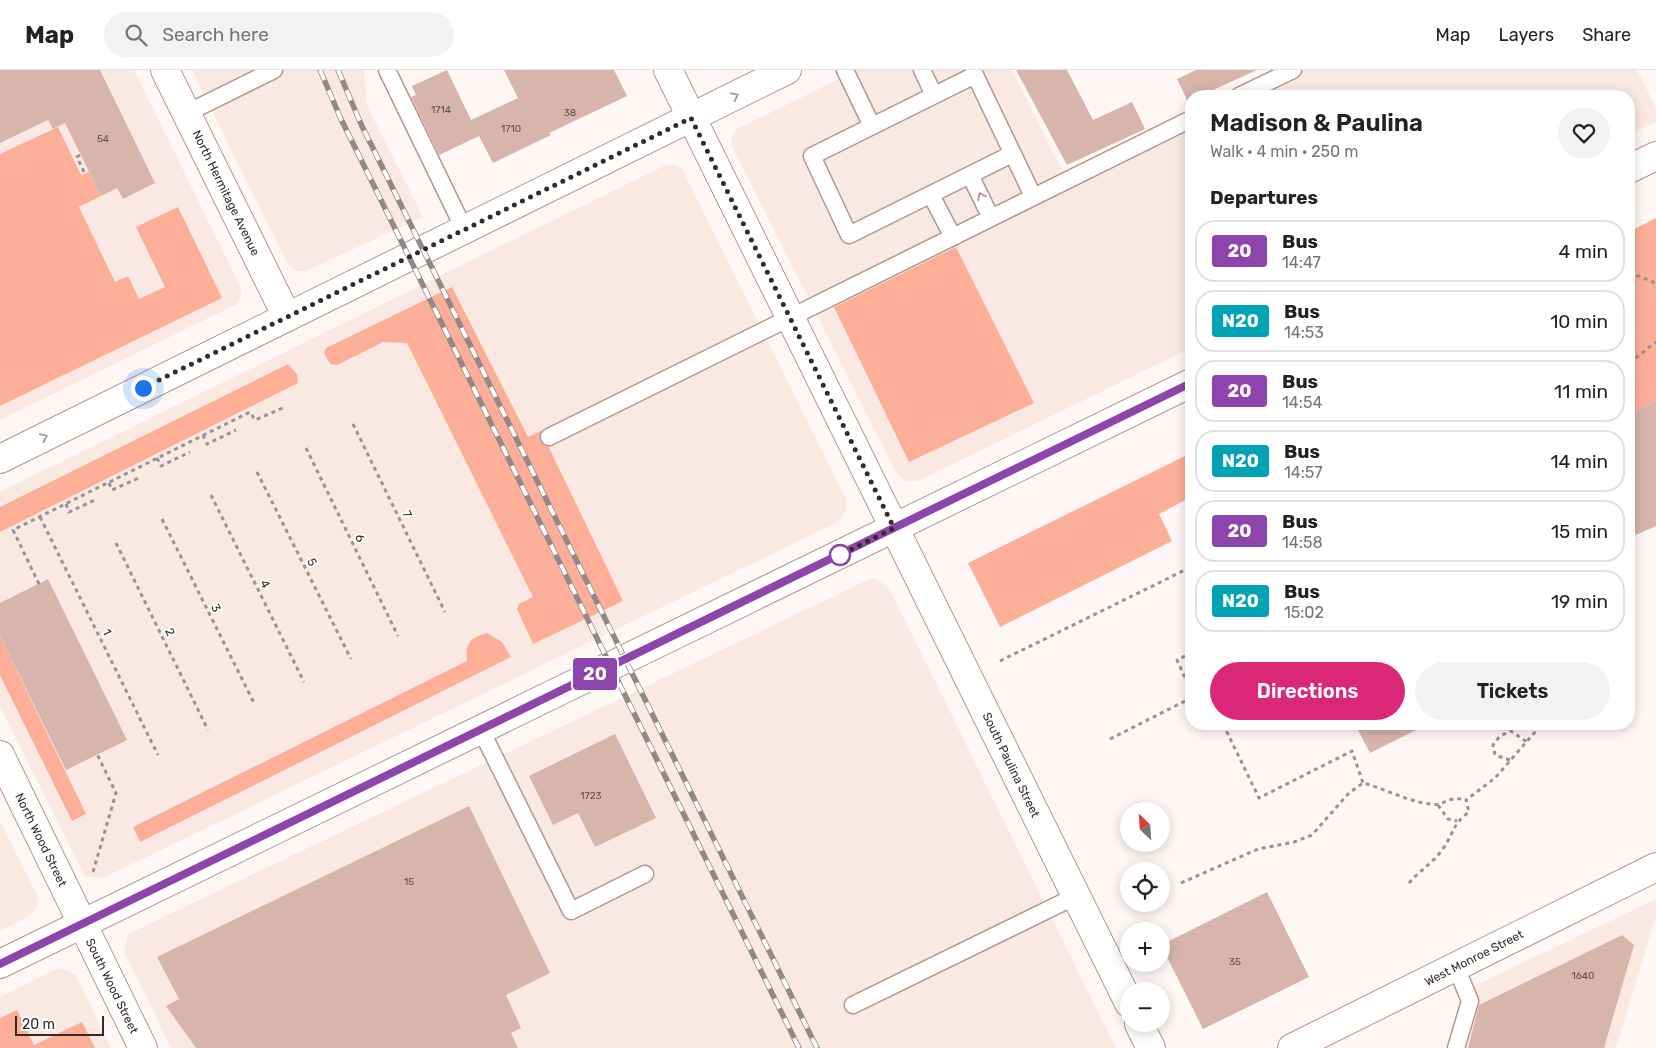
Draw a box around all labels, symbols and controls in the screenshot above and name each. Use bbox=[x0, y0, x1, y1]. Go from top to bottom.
search box bbox=[104, 12, 454, 57]
text: Map bbox=[25, 21, 74, 49]
icon: search bbox=[122, 21, 150, 49]
text: Search here bbox=[162, 23, 269, 46]
text: Map bbox=[1436, 24, 1471, 46]
text: Layers bbox=[1499, 24, 1554, 46]
text: Share bbox=[1582, 24, 1631, 46]
one-way arrow bbox=[730, 92, 739, 102]
house number: 1714 bbox=[431, 104, 451, 116]
house number: 38 bbox=[564, 107, 576, 119]
button: heart bbox=[1558, 107, 1610, 159]
text: Madison & Paulina bbox=[1210, 109, 1423, 137]
house number: 1710 bbox=[501, 123, 521, 135]
street label: North Hermitage Avenue bbox=[189, 128, 263, 258]
house number: 54 bbox=[97, 133, 109, 145]
text: Walk · 4 min · 250 m bbox=[1210, 142, 1358, 161]
text: Departures bbox=[1210, 186, 1318, 209]
one-way arrow bbox=[976, 192, 987, 201]
text: Bus bbox=[1282, 230, 1318, 253]
text: 20 bbox=[1228, 240, 1251, 262]
text: 4 min bbox=[1559, 240, 1608, 263]
text: 14:47 bbox=[1282, 253, 1321, 272]
text: Bus bbox=[1284, 300, 1320, 323]
text: N20 bbox=[1222, 310, 1259, 332]
text: 10 min bbox=[1550, 310, 1608, 333]
text: 14:53 bbox=[1284, 323, 1324, 342]
text: Bus bbox=[1282, 370, 1318, 393]
your location bbox=[131, 376, 156, 401]
text: 20 bbox=[1228, 380, 1251, 402]
text: 11 min bbox=[1554, 380, 1608, 403]
text: 14:54 bbox=[1282, 393, 1322, 412]
one-way arrow bbox=[39, 433, 48, 443]
text: Bus bbox=[1284, 440, 1320, 463]
text: N20 bbox=[1222, 450, 1259, 472]
text: 14 min bbox=[1550, 450, 1608, 473]
text: 14:57 bbox=[1284, 463, 1322, 482]
street label: 7 bbox=[399, 508, 415, 520]
text: Bus bbox=[1282, 510, 1318, 533]
text: 20 bbox=[1228, 520, 1251, 542]
text: 15 min bbox=[1551, 520, 1608, 543]
street label: 6 bbox=[352, 532, 368, 544]
text: 14:58 bbox=[1282, 533, 1323, 552]
unlabelled marker bbox=[829, 544, 851, 566]
street label: 5 bbox=[304, 556, 320, 568]
street label: 4 bbox=[257, 578, 273, 591]
text: Bus bbox=[1284, 580, 1320, 603]
text: N20 bbox=[1222, 590, 1259, 612]
text: 19 min bbox=[1551, 590, 1608, 613]
street label: 3 bbox=[208, 602, 224, 614]
text: 15:02 bbox=[1284, 603, 1324, 622]
street label: 2 bbox=[162, 626, 178, 638]
street label: 1 bbox=[100, 627, 114, 637]
line badge: 20 bbox=[572, 658, 618, 690]
button: Directions bbox=[1210, 662, 1405, 720]
button: Tickets bbox=[1415, 662, 1610, 720]
text: 20 bbox=[583, 663, 607, 685]
street label: South Paulina Street bbox=[979, 710, 1043, 820]
house number: 1723 bbox=[580, 790, 602, 802]
street label: North Wood Street bbox=[12, 791, 70, 889]
north arrow bbox=[1120, 802, 1170, 852]
map controls bbox=[1120, 802, 1170, 1032]
button: locate bbox=[1120, 862, 1170, 912]
house number: 15 bbox=[404, 876, 414, 888]
button: + bbox=[1120, 922, 1170, 972]
street label: West Monroe Street bbox=[1422, 927, 1526, 989]
street label: South Wood Street bbox=[83, 936, 141, 1036]
house number: 35 bbox=[1229, 956, 1241, 968]
house number: 1640 bbox=[1572, 970, 1594, 982]
button: − bbox=[1120, 982, 1170, 1032]
scale bar bbox=[15, 1013, 104, 1036]
text: 20 m bbox=[22, 1016, 55, 1033]

